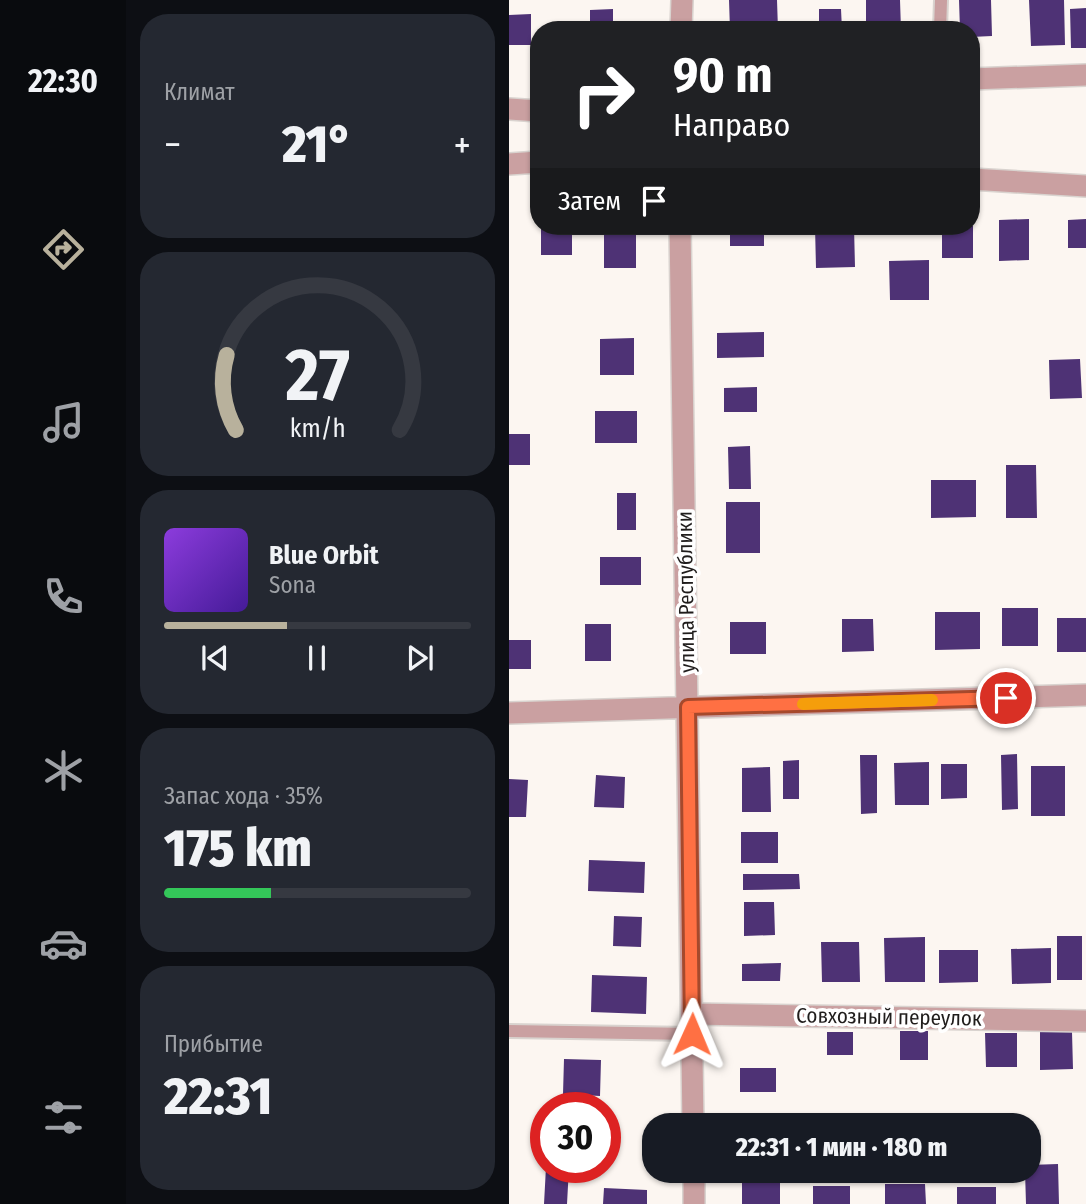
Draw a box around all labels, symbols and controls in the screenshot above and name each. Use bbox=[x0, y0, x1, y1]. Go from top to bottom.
text: 90 m bbox=[673, 46, 773, 105]
icon: right bbox=[558, 49, 649, 140]
text: 22:30 bbox=[28, 62, 98, 100]
text: Климат bbox=[164, 78, 235, 106]
text: Направо bbox=[673, 106, 790, 144]
text: 21° bbox=[282, 113, 353, 176]
text: − bbox=[164, 122, 181, 168]
text: + bbox=[454, 122, 471, 168]
icon: arrive bbox=[635, 182, 673, 220]
text: Затем bbox=[558, 186, 621, 217]
icon: directions bbox=[39, 225, 88, 274]
text: 27 bbox=[284, 332, 350, 419]
icon: music bbox=[39, 398, 88, 447]
text: km/h bbox=[290, 414, 345, 444]
street label: улица Республики bbox=[672, 511, 700, 673]
text: Blue Orbit bbox=[269, 540, 379, 571]
text: Sona bbox=[269, 571, 316, 599]
icon: phone bbox=[39, 572, 88, 621]
icon: previous bbox=[196, 639, 234, 677]
icon: pause bbox=[298, 639, 336, 677]
icon: next bbox=[401, 639, 439, 677]
pin bbox=[976, 668, 1036, 728]
icon: arrive bbox=[987, 679, 1025, 717]
icon: climate bbox=[39, 746, 88, 795]
text: Запас хода · 35% bbox=[164, 782, 323, 810]
text: 175 km bbox=[164, 817, 312, 880]
icon: car bbox=[39, 919, 88, 968]
position arrow bbox=[655, 997, 729, 1071]
street label: Совхозный переулок bbox=[796, 1002, 982, 1032]
text: Прибытие bbox=[164, 1030, 263, 1058]
text: 22:31 bbox=[164, 1065, 272, 1128]
speed limit sign: 30 bbox=[530, 1092, 621, 1183]
icon: filters bbox=[39, 1093, 88, 1142]
text: 22:31 · 1 мин · 180 m bbox=[736, 1132, 947, 1163]

